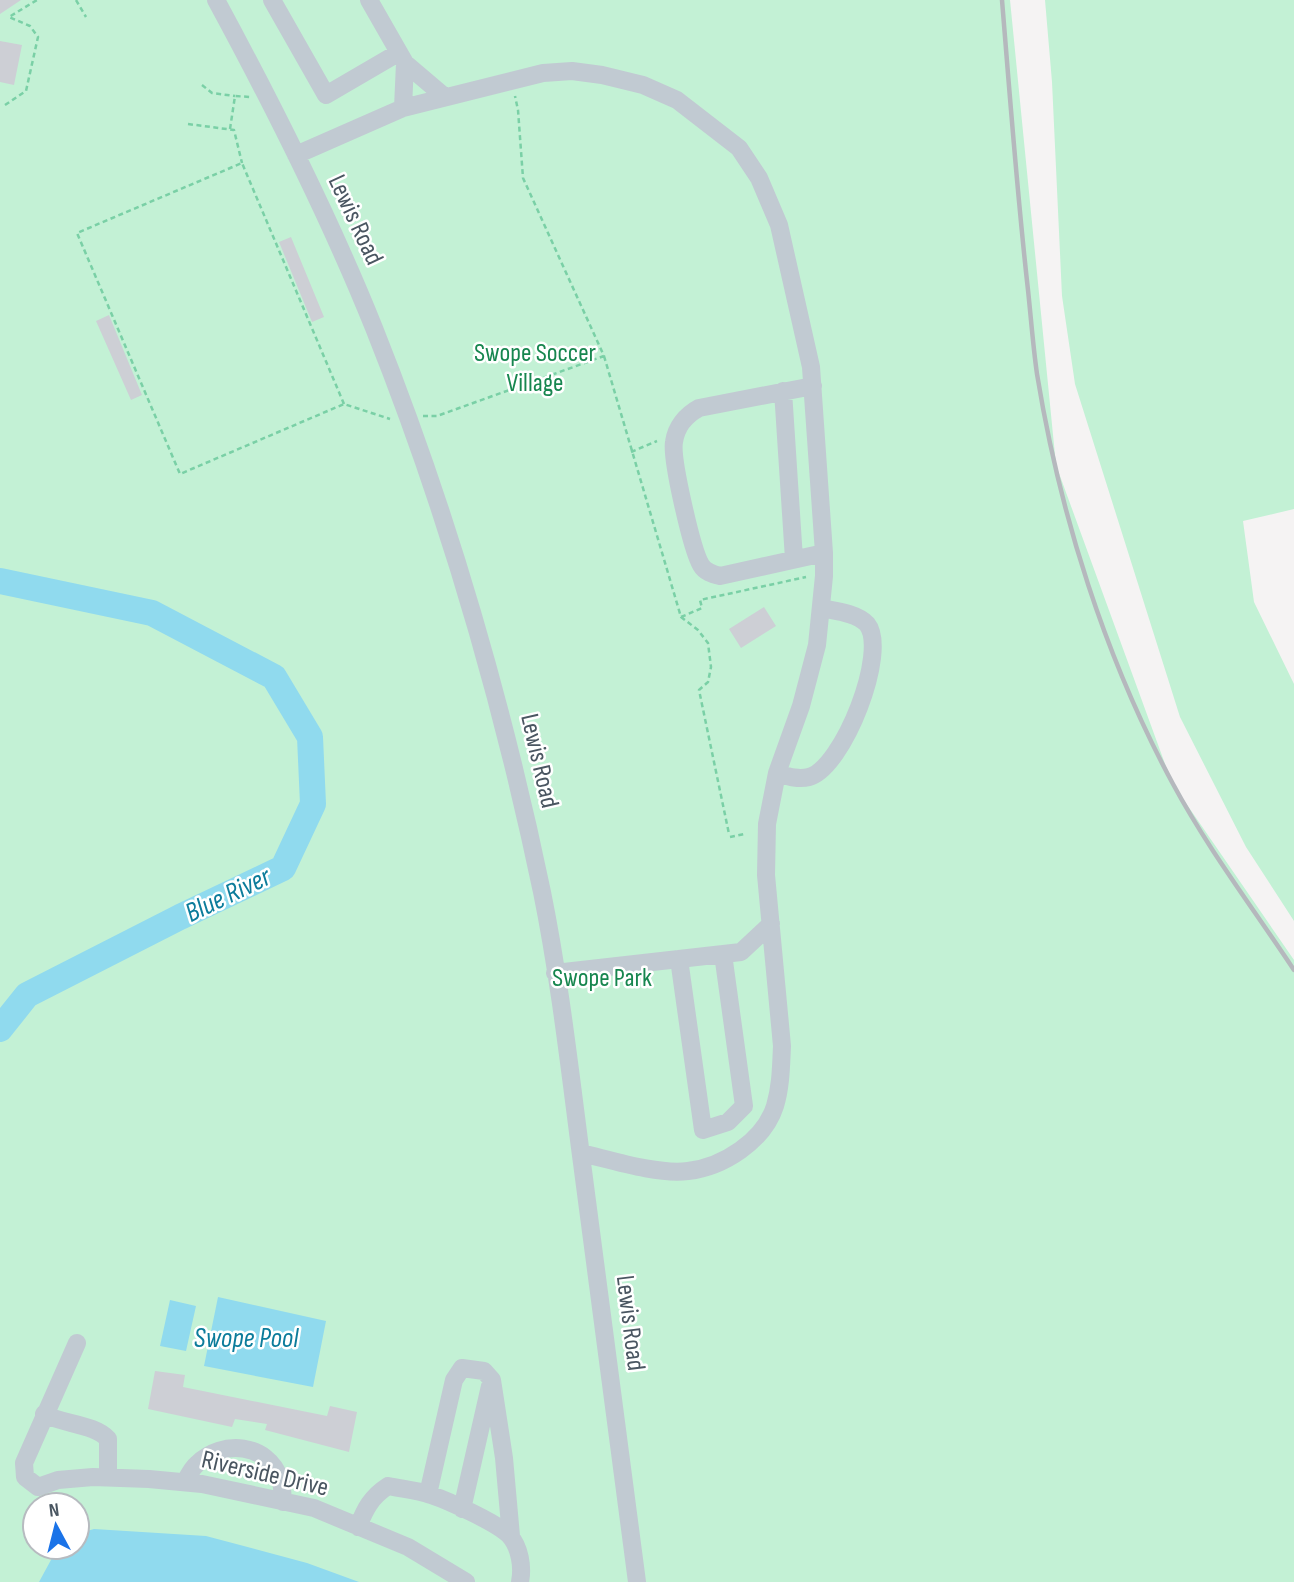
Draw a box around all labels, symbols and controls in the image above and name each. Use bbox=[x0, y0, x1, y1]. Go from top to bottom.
street label: Lewis Road bbox=[321, 170, 389, 270]
park label: Swope Soccer Village bbox=[474, 338, 597, 399]
street label: Lewis Road bbox=[513, 711, 565, 811]
water label: Blue River bbox=[180, 860, 277, 930]
park label: Swope Park bbox=[552, 963, 652, 994]
street label: Lewis Road bbox=[609, 1274, 651, 1372]
water label: Swope Pool bbox=[194, 1322, 299, 1355]
street label: Riverside Drive bbox=[199, 1444, 331, 1504]
north arrow bbox=[21, 1491, 91, 1561]
text: N bbox=[48, 1499, 61, 1523]

